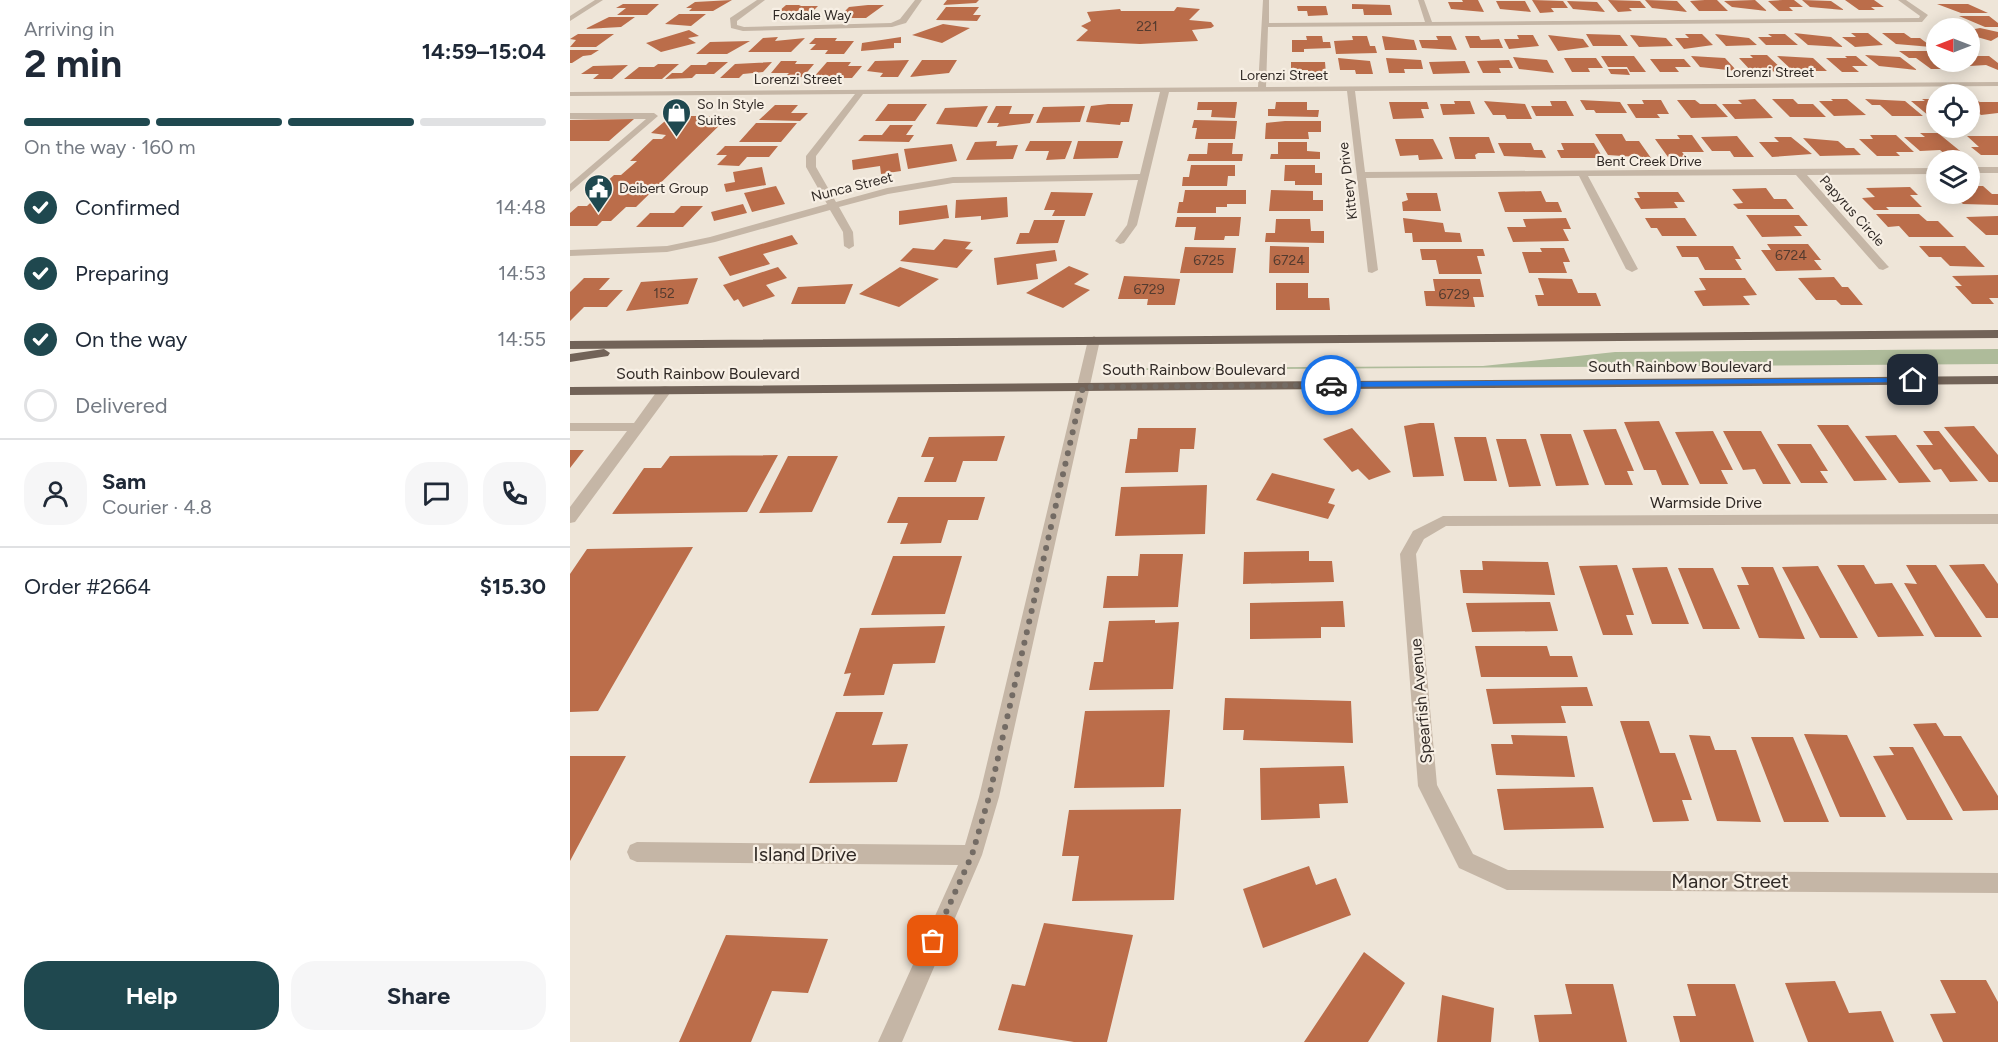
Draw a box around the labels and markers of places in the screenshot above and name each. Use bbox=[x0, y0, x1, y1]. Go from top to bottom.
shop icon: So In Style Suites bbox=[660, 96, 692, 138]
place label: So In Style Suites bbox=[697, 96, 765, 129]
public building icon: Deibert Group bbox=[582, 172, 614, 214]
place label: Deibert Group bbox=[619, 180, 708, 197]
pin bbox=[1887, 354, 1938, 405]
pin bbox=[907, 915, 958, 966]

